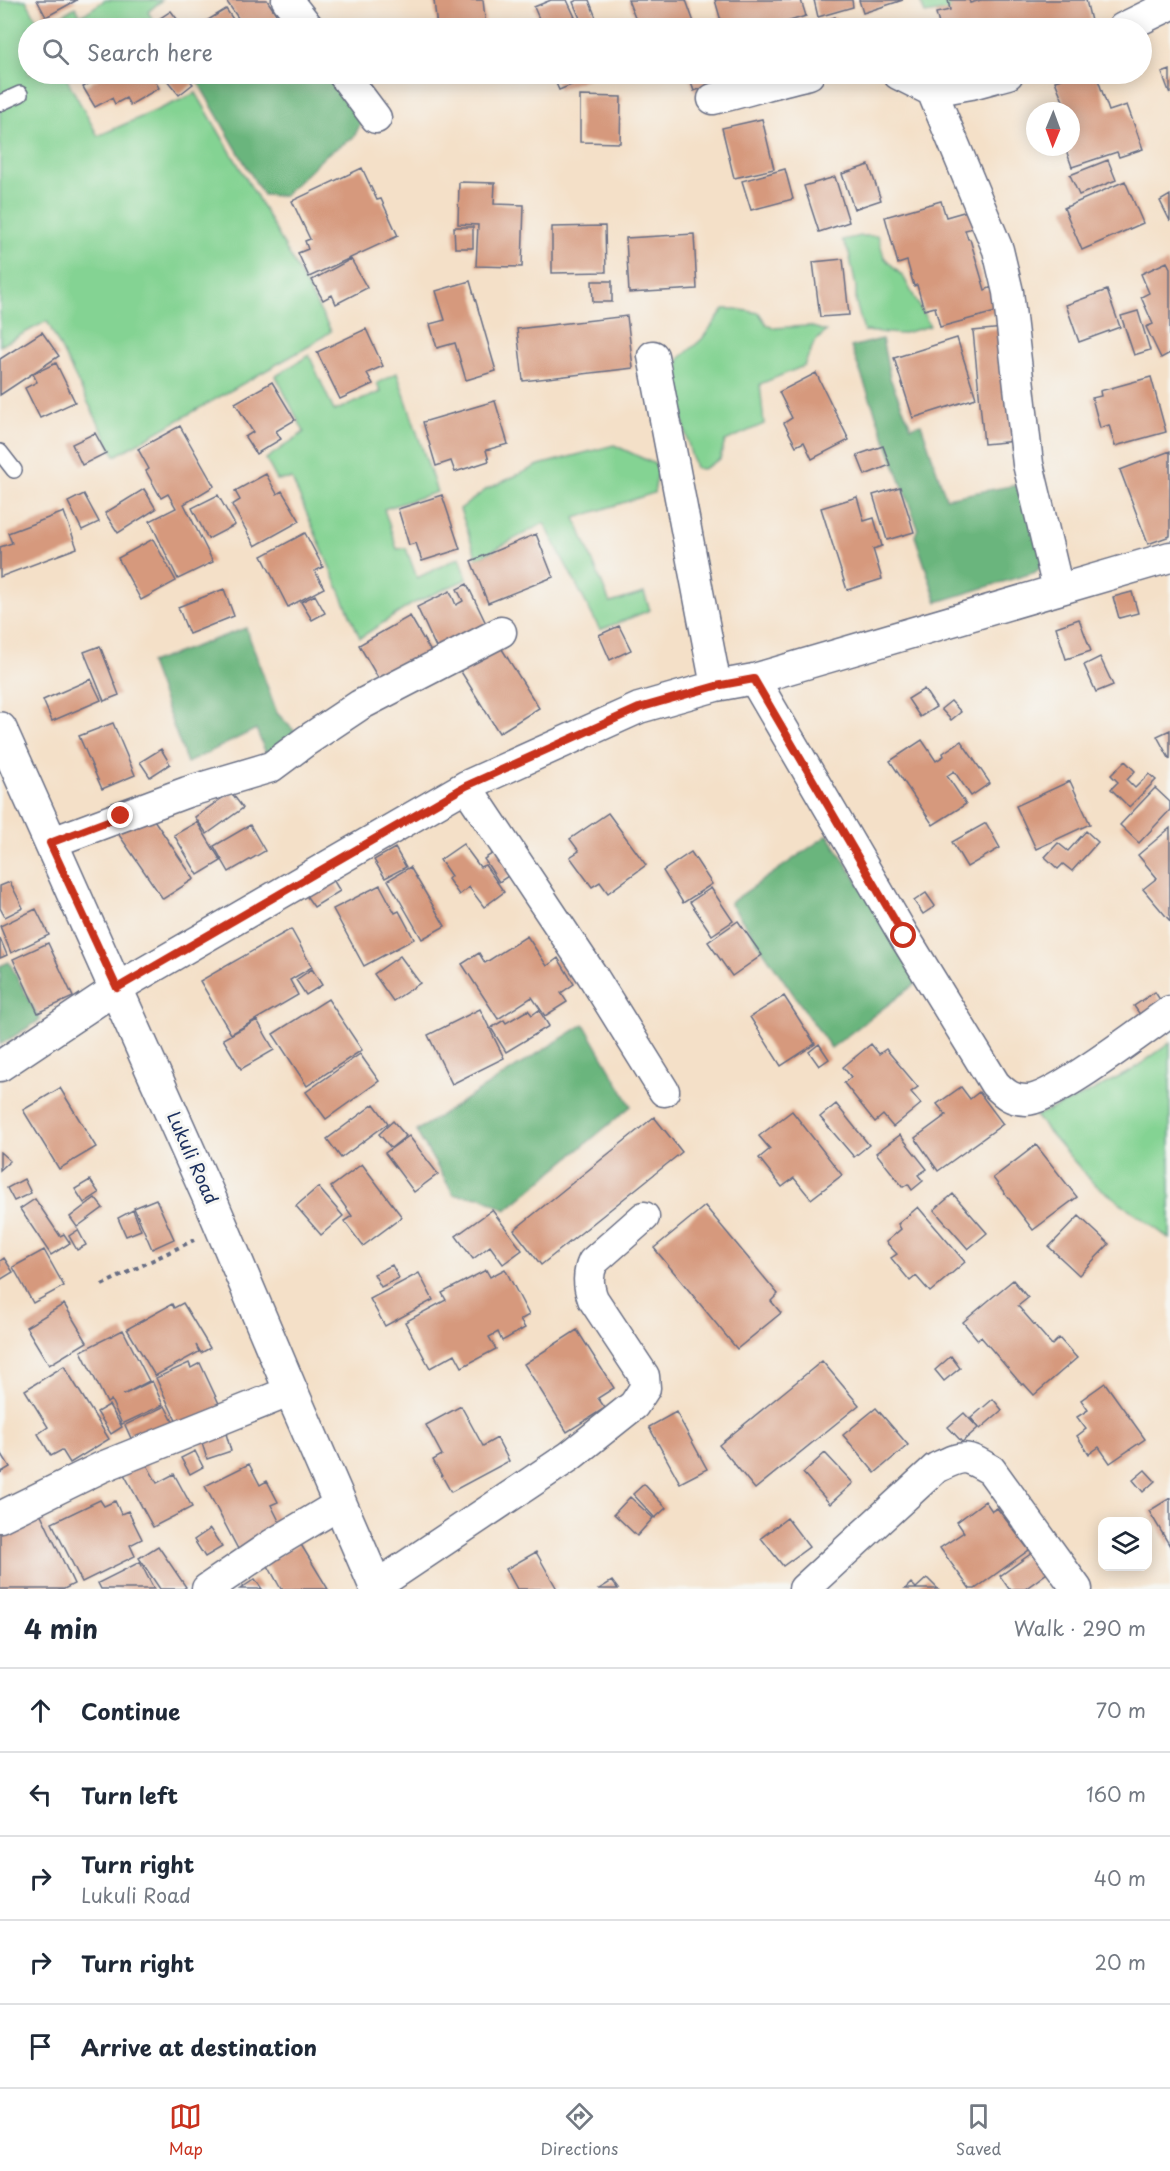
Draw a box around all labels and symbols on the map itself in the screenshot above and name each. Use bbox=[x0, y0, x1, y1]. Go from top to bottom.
north arrow bbox=[1026, 102, 1080, 156]
route end bbox=[107, 802, 133, 828]
route start bbox=[890, 922, 916, 948]
street label: Lukuli Road bbox=[161, 1107, 226, 1208]

